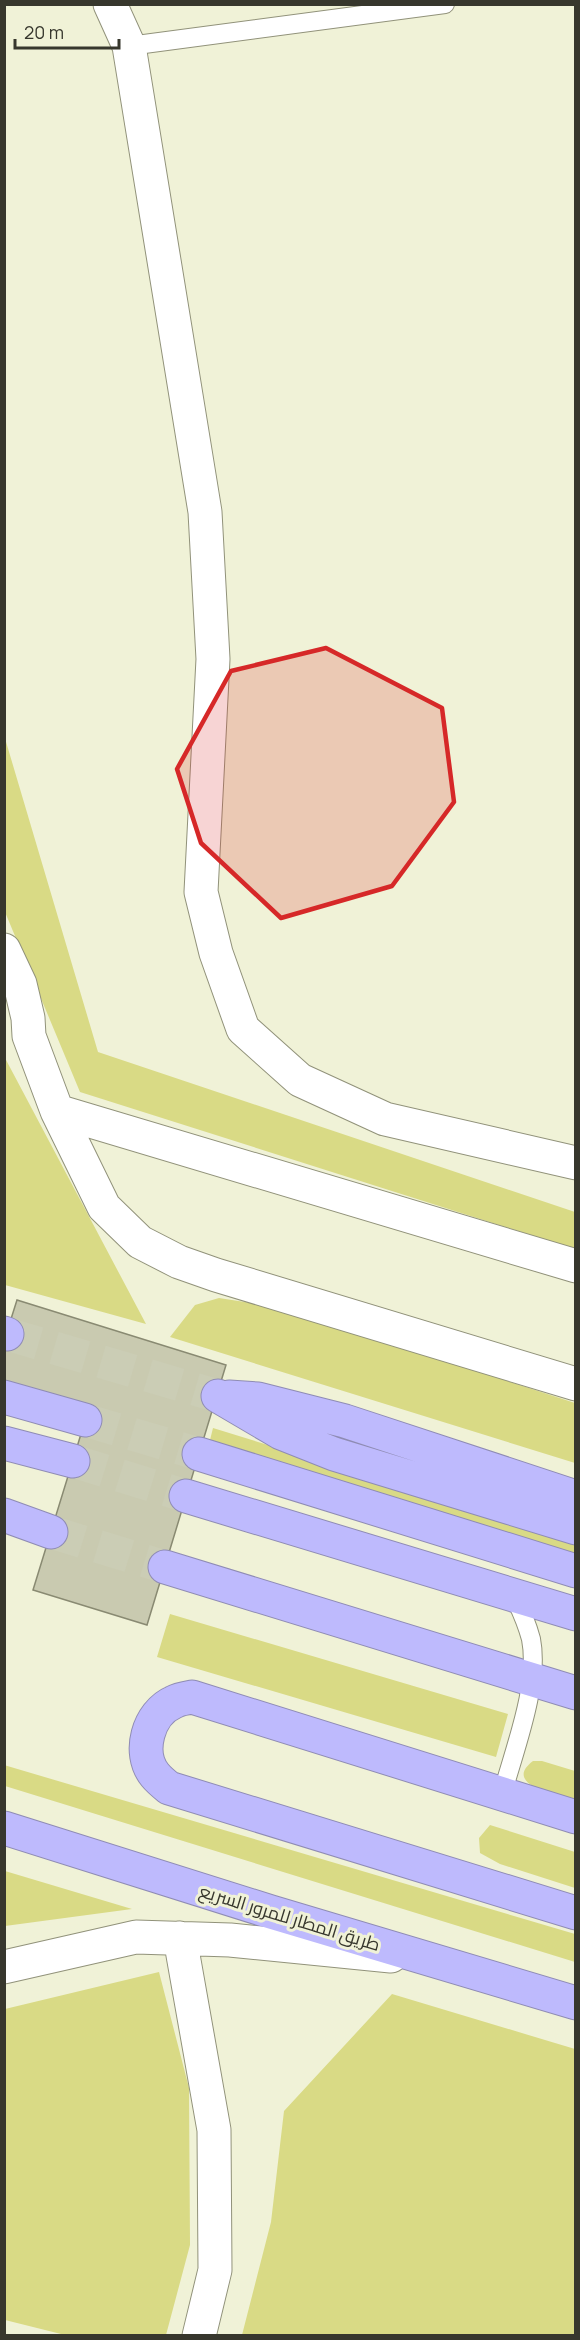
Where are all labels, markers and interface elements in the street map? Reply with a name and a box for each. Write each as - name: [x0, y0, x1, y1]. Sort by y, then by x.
- scale bar: [15, 12, 118, 50]
- text: 20 m: [24, 20, 64, 44]
- street label: طريق المطار للمرور السريع: [196, 1878, 383, 1957]

